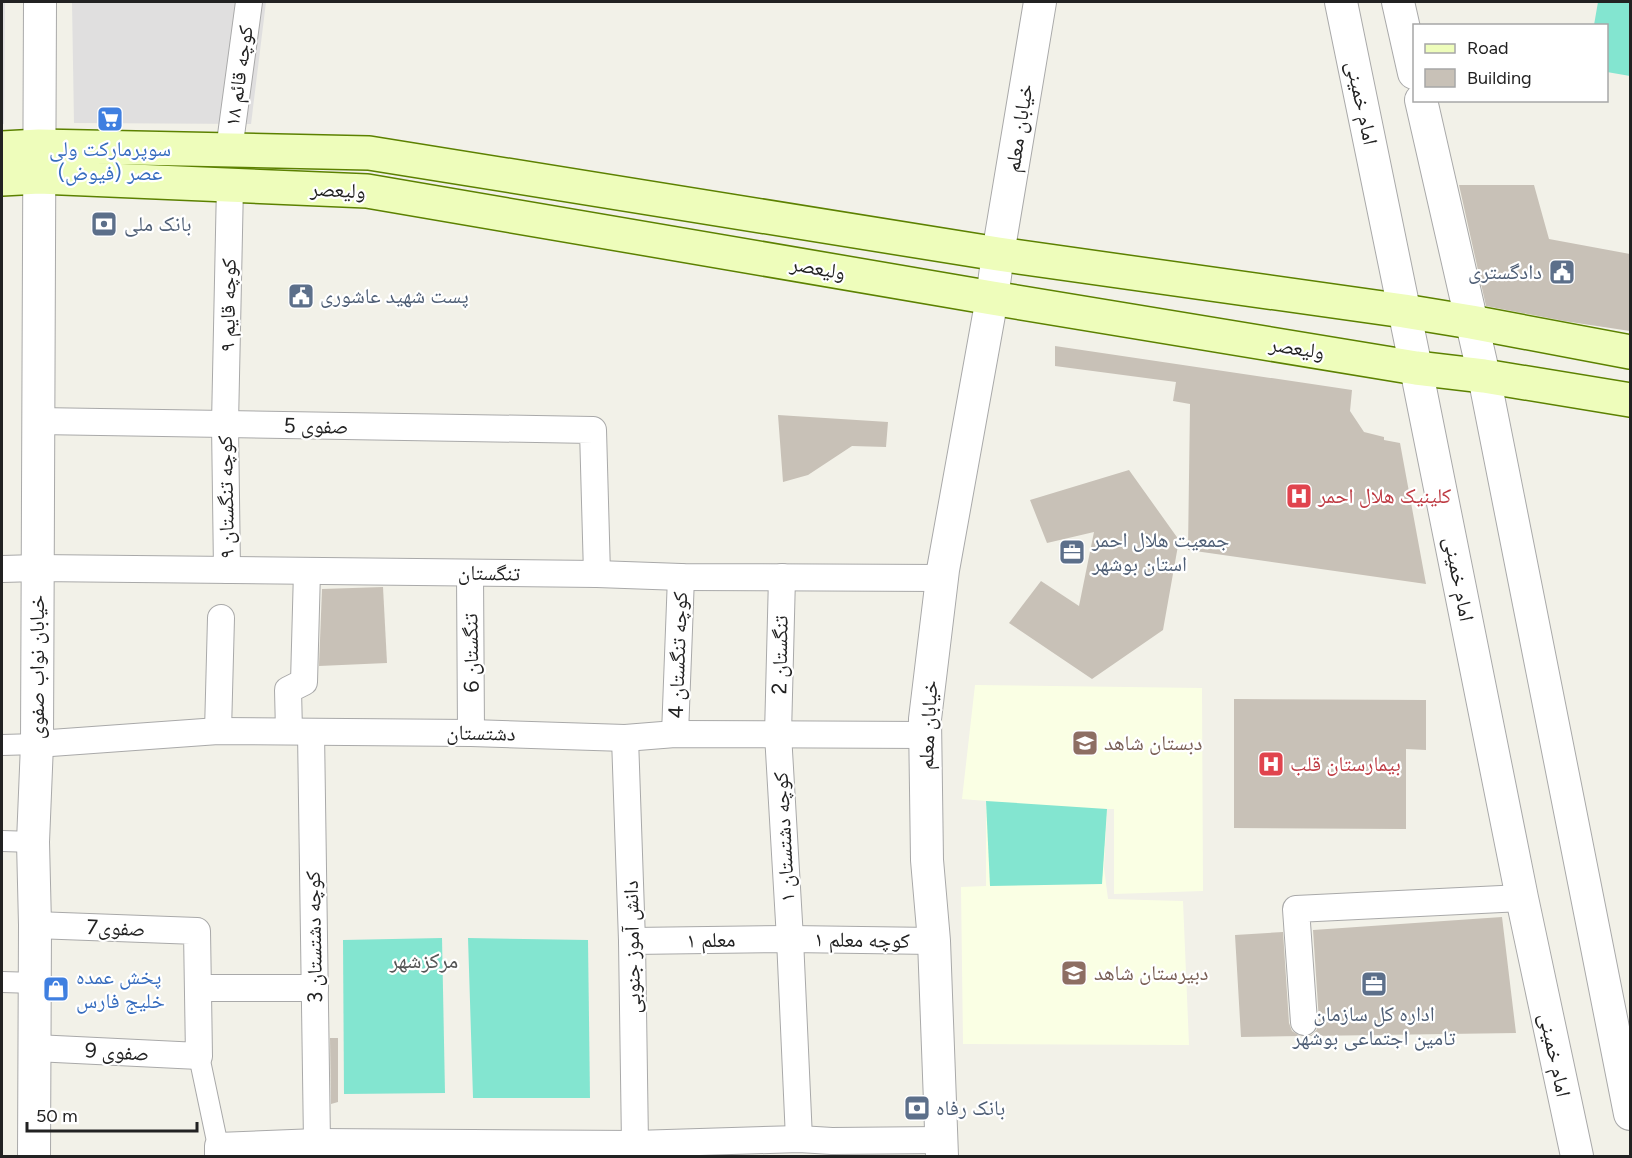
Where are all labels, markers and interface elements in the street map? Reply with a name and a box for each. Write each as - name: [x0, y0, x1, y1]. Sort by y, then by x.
- street label: کوچه قائم ۱۸: [219, 24, 260, 128]
- legend: [1413, 24, 1608, 102]
- text: Road: [1467, 37, 1508, 59]
- street label: امام خمینی: [1339, 58, 1384, 148]
- text: Building: [1467, 67, 1532, 89]
- street label: خیابان معلم: [999, 82, 1040, 174]
- supermarket icon: سوپرمارکت ولی عصر (فیوض): [95, 104, 125, 134]
- place label: سوپرمارکت ولی عصر (فیوض): [49, 136, 171, 186]
- street label: ولیعصر: [309, 176, 366, 203]
- bank icon: بانک ملی: [89, 209, 119, 239]
- place label: بانک ملی: [124, 211, 192, 237]
- street label: ولیعصر: [788, 250, 848, 285]
- public building icon: دادگستری: [1547, 257, 1577, 287]
- street label: کوچه قایم ۹: [214, 258, 243, 352]
- place label: دادگستری: [1468, 259, 1542, 284]
- public building icon: پست شهید عاشوری: [286, 281, 316, 311]
- place label: پست شهید عاشوری: [320, 283, 469, 308]
- street label: ولیعصر: [1267, 331, 1326, 364]
- street label: صفوی 5: [283, 412, 349, 439]
- street label: کوچه تنگستان ۹: [212, 435, 239, 559]
- hospital icon: کلینیک هلال احمر: [1284, 481, 1314, 511]
- place label: کلینیک هلال احمر: [1317, 483, 1452, 508]
- place label: جمعیت هلال احمر استان بوشهر: [1091, 527, 1229, 576]
- street label: امام خمینی: [1437, 535, 1480, 624]
- office icon: جمعیت هلال احمر استان بوشهر: [1057, 537, 1087, 567]
- street label: تنگستان: [458, 559, 520, 586]
- street label: کوچه تنگستان 4: [663, 591, 692, 719]
- street label: خیابان نواب صفوی: [24, 595, 49, 739]
- street label: تنگستان 6: [457, 613, 484, 693]
- street label: تنگستان 2: [766, 615, 793, 695]
- street label: خیابان معلم: [913, 680, 944, 770]
- street label: دشتستان: [446, 719, 516, 746]
- school or university icon: دبستان شاهد: [1070, 728, 1100, 758]
- place label: دبستان شاهد: [1104, 730, 1203, 755]
- hospital icon: بیمارستان قلب: [1256, 749, 1286, 779]
- place label: بیمارستان قلب: [1290, 751, 1401, 776]
- street label: کوچه دشتستان ۱: [768, 771, 799, 903]
- street label: کوچه دشتستان 3: [300, 870, 327, 1003]
- street label: دانش آموز جنوبی: [618, 880, 646, 1014]
- street label: صفوی7: [86, 914, 146, 941]
- street label: کوچه معلم ۱: [814, 926, 910, 955]
- street label: معلم ۱: [686, 927, 736, 954]
- district label: مرکزشهر: [389, 947, 458, 974]
- school or university icon: دبیرستان شاهد: [1059, 958, 1089, 988]
- place label: دبیرستان شاهد: [1094, 960, 1208, 985]
- place label: پخش عمده خلیج فارس: [76, 964, 165, 1014]
- office icon: اداره کل سازمان تامین اجتماعی بوشهر: [1359, 969, 1389, 999]
- shop icon: پخش عمده خلیج فارس: [41, 974, 71, 1004]
- place label: اداره کل سازمان تامین اجتماعی بوشهر: [1291, 1001, 1456, 1051]
- street label: امام خمینی: [1532, 1010, 1577, 1100]
- street label: صفوی 9: [84, 1037, 150, 1066]
- bank icon: بانک رفاه: [902, 1093, 932, 1123]
- scale bar: [27, 1095, 196, 1133]
- place label: بانک رفاه: [936, 1095, 1005, 1120]
- text: 50 m: [36, 1105, 78, 1127]

